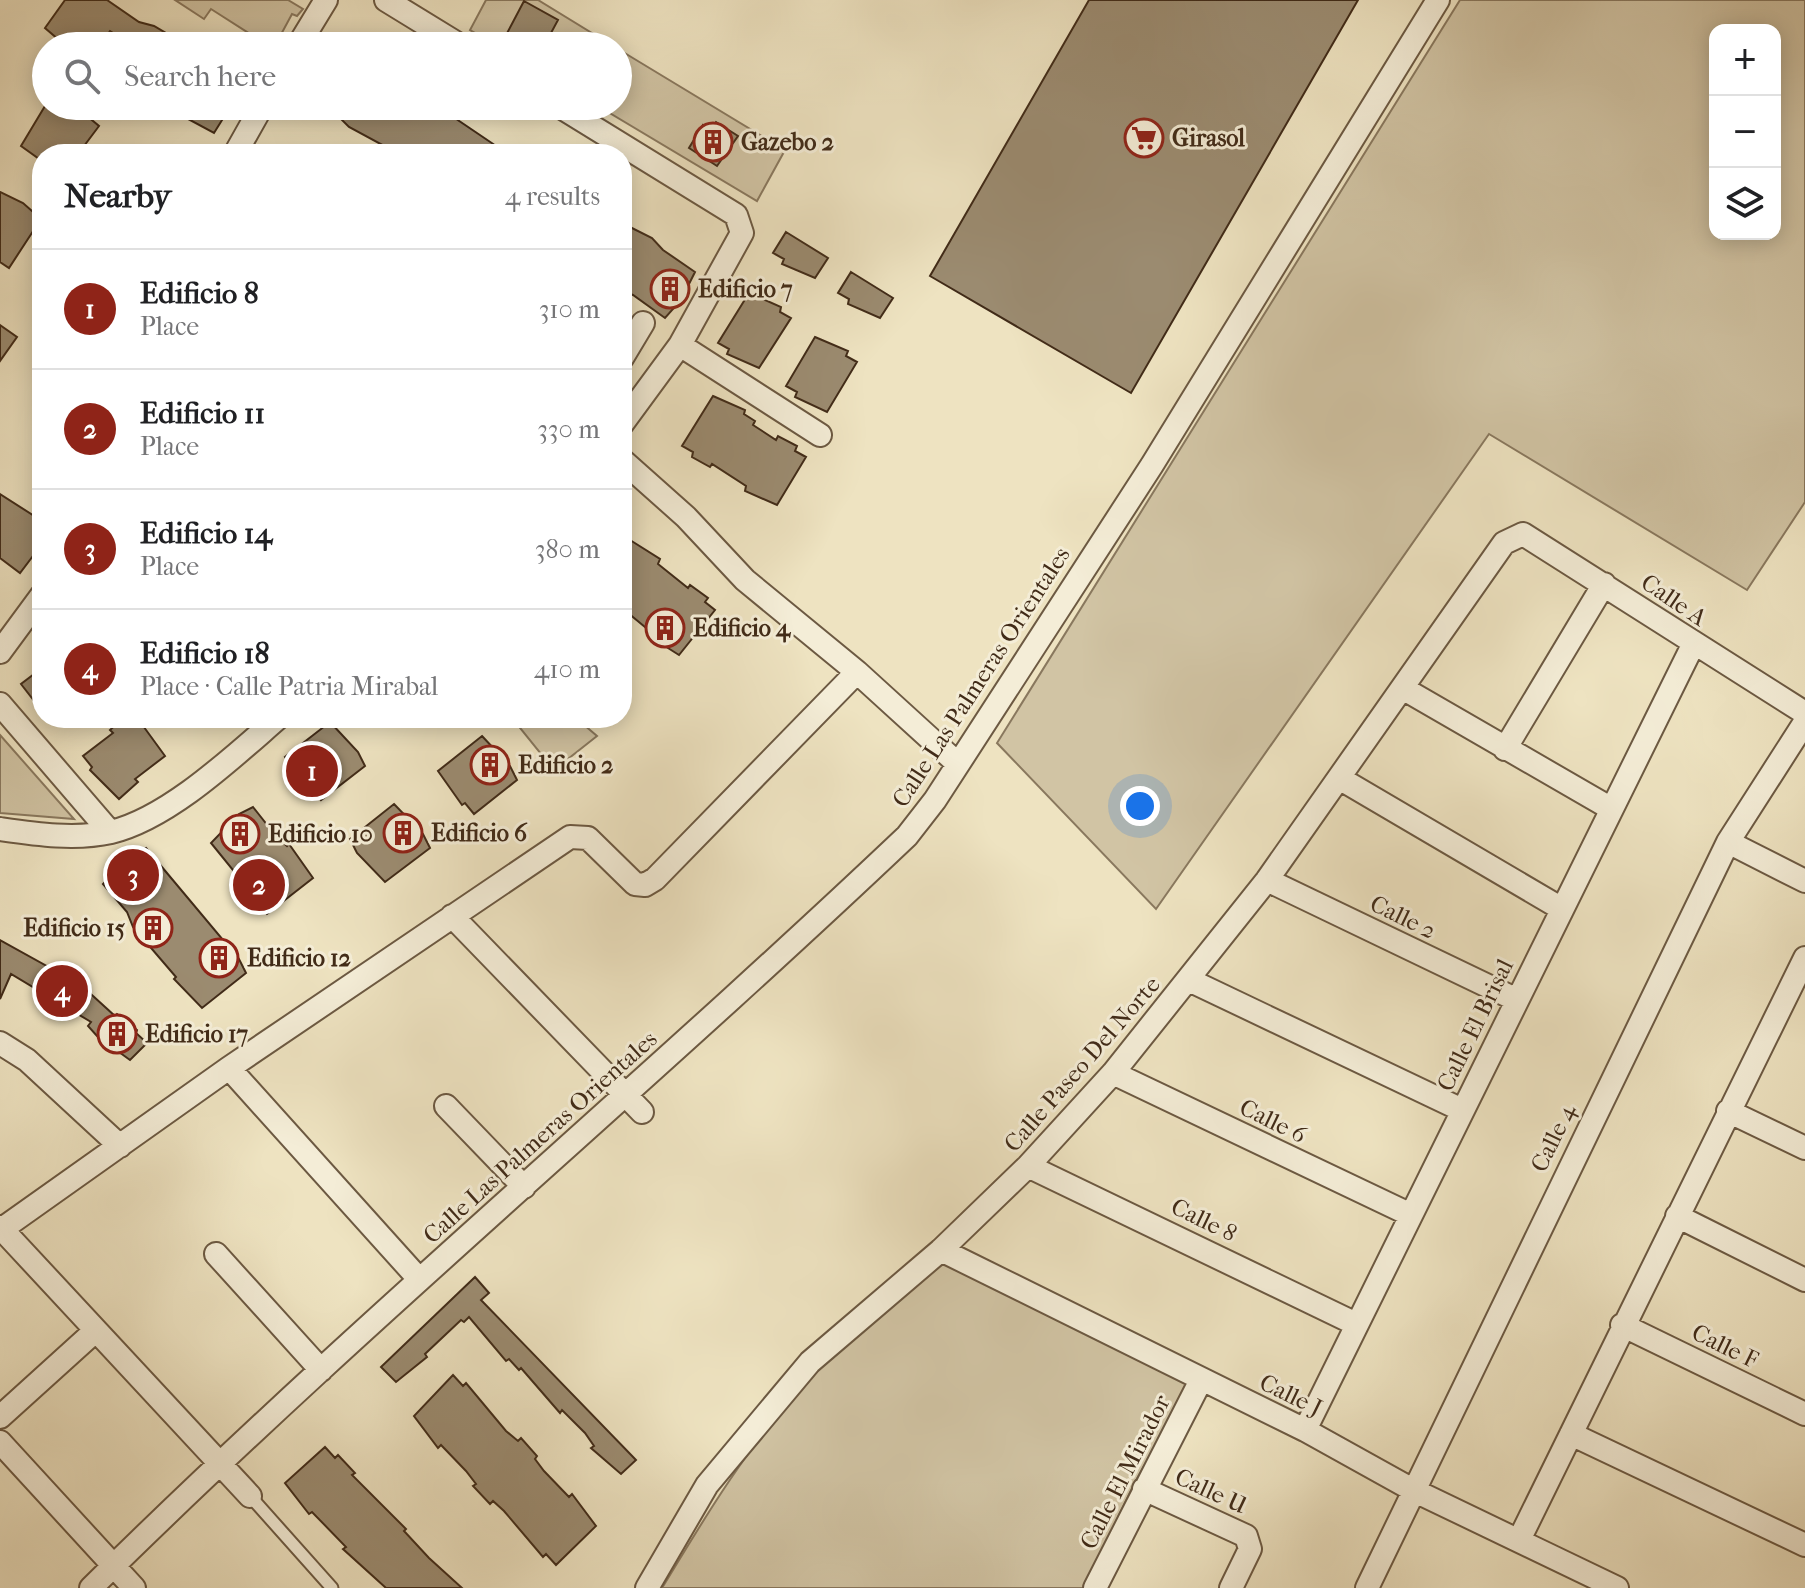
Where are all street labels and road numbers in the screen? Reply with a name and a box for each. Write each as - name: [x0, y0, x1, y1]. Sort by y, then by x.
- street label: Calle Las Palmeras Orientales: [886, 542, 1076, 812]
- street label: Calle A: [1636, 568, 1712, 632]
- street label: Calle 2: [1366, 889, 1440, 945]
- street label: Calle El Brisal: [1431, 954, 1519, 1096]
- street label: Calle Paseo Del Norte: [998, 970, 1166, 1157]
- street label: Calle Las Palmeras Orientales: [417, 1025, 663, 1249]
- street label: Calle 6: [1235, 1093, 1312, 1149]
- street label: Calle 4: [1525, 1099, 1582, 1176]
- street label: Calle 8: [1167, 1192, 1241, 1248]
- street label: Calle F: [1687, 1318, 1763, 1374]
- street label: Calle J: [1255, 1368, 1327, 1422]
- street label: Calle El Mirador: [1074, 1389, 1176, 1554]
- street label: Calle U: [1171, 1462, 1252, 1520]

